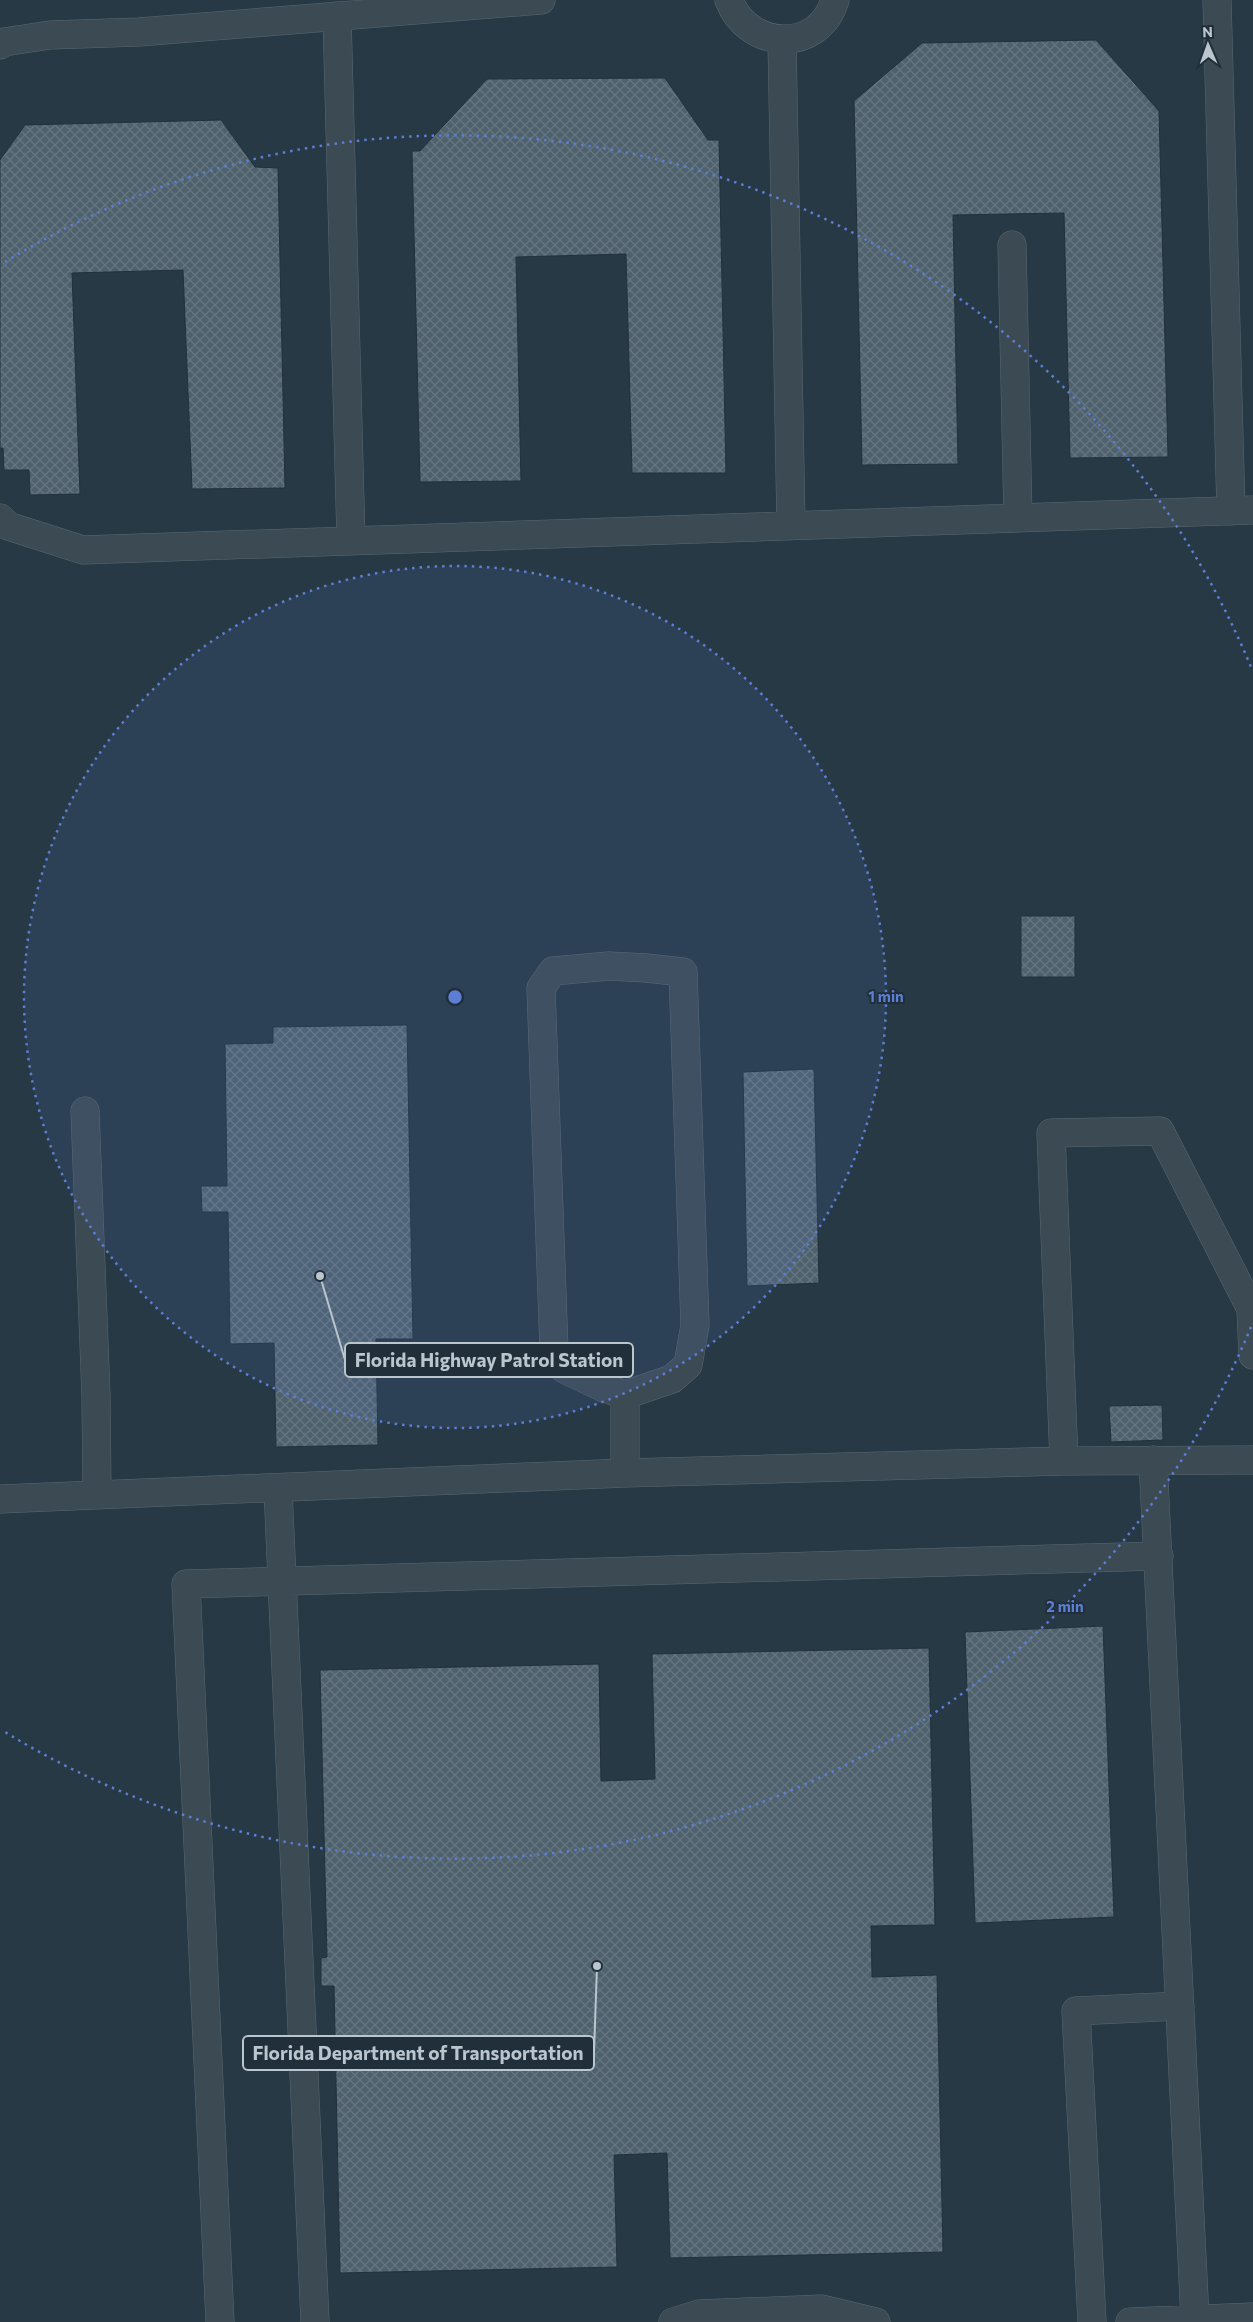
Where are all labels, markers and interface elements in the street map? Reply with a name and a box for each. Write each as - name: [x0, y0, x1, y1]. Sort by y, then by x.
- north arrow: [1183, 20, 1233, 70]
- text: N: [1202, 23, 1213, 40]
- text: 1 min: [868, 987, 904, 1005]
- centre of rings: [446, 988, 464, 1006]
- callout: Florida Highway Patrol Station: [345, 1343, 633, 1377]
- text: Florida Highway Patrol Station: [355, 1348, 623, 1371]
- text: 2 min: [1046, 1597, 1084, 1615]
- callout: Florida Department of Transportation: [243, 2036, 594, 2070]
- text: Florida Department of Transportation: [252, 2041, 584, 2064]

